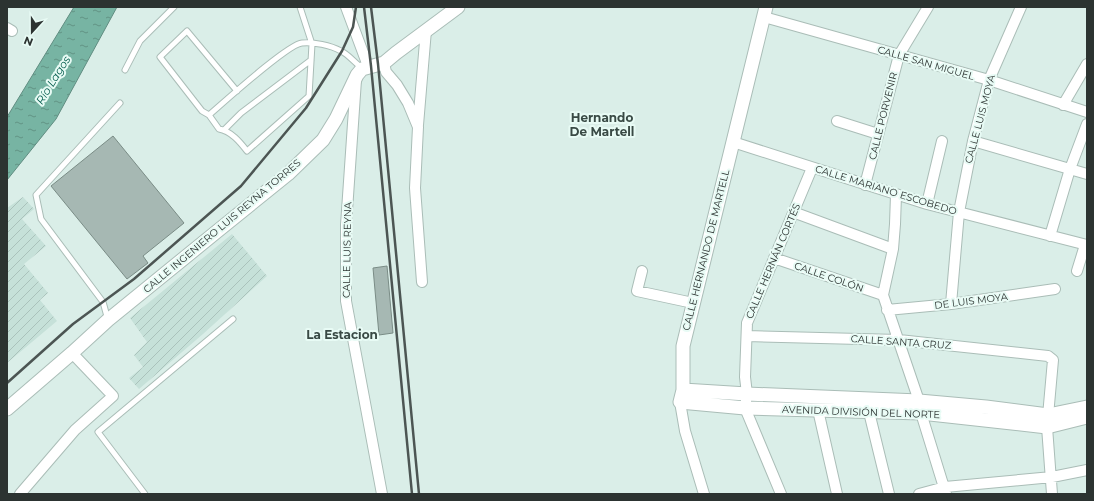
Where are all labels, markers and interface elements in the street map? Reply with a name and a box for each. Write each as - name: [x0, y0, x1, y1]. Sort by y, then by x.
- north arrow: [12, 12, 52, 52]
- text: N: [22, 33, 35, 49]
- street label: CALLE SAN MIGUEL: [876, 43, 976, 83]
- water label: Río Lagos: [33, 53, 74, 107]
- street label: CALLE PORVENIR: [866, 71, 900, 161]
- street label: CALLE LUIS MOYA: [962, 72, 998, 165]
- district label: Hernando De Martell: [570, 110, 634, 139]
- street label: CALLE INGENIERO LUIS REYNA TORRES: [141, 156, 303, 296]
- street label: CALLE MARIANO ESCOBEDO: [814, 162, 958, 218]
- street label: CALLE HERNANDO DE MARTELL: [680, 168, 732, 332]
- street label: CALLE LUIS REYNA: [340, 201, 354, 298]
- street label: CALLE HERNÁN CORTÉS: [743, 201, 803, 321]
- street label: CALLE COLÓN: [793, 259, 865, 295]
- street label: DE LUIS MOYA: [934, 290, 1009, 312]
- district label: La Estacion: [306, 327, 378, 342]
- street label: CALLE SANTA CRUZ: [850, 332, 952, 352]
- street label: AVENIDA DIVISIÓN DEL NORTE: [782, 403, 941, 421]

